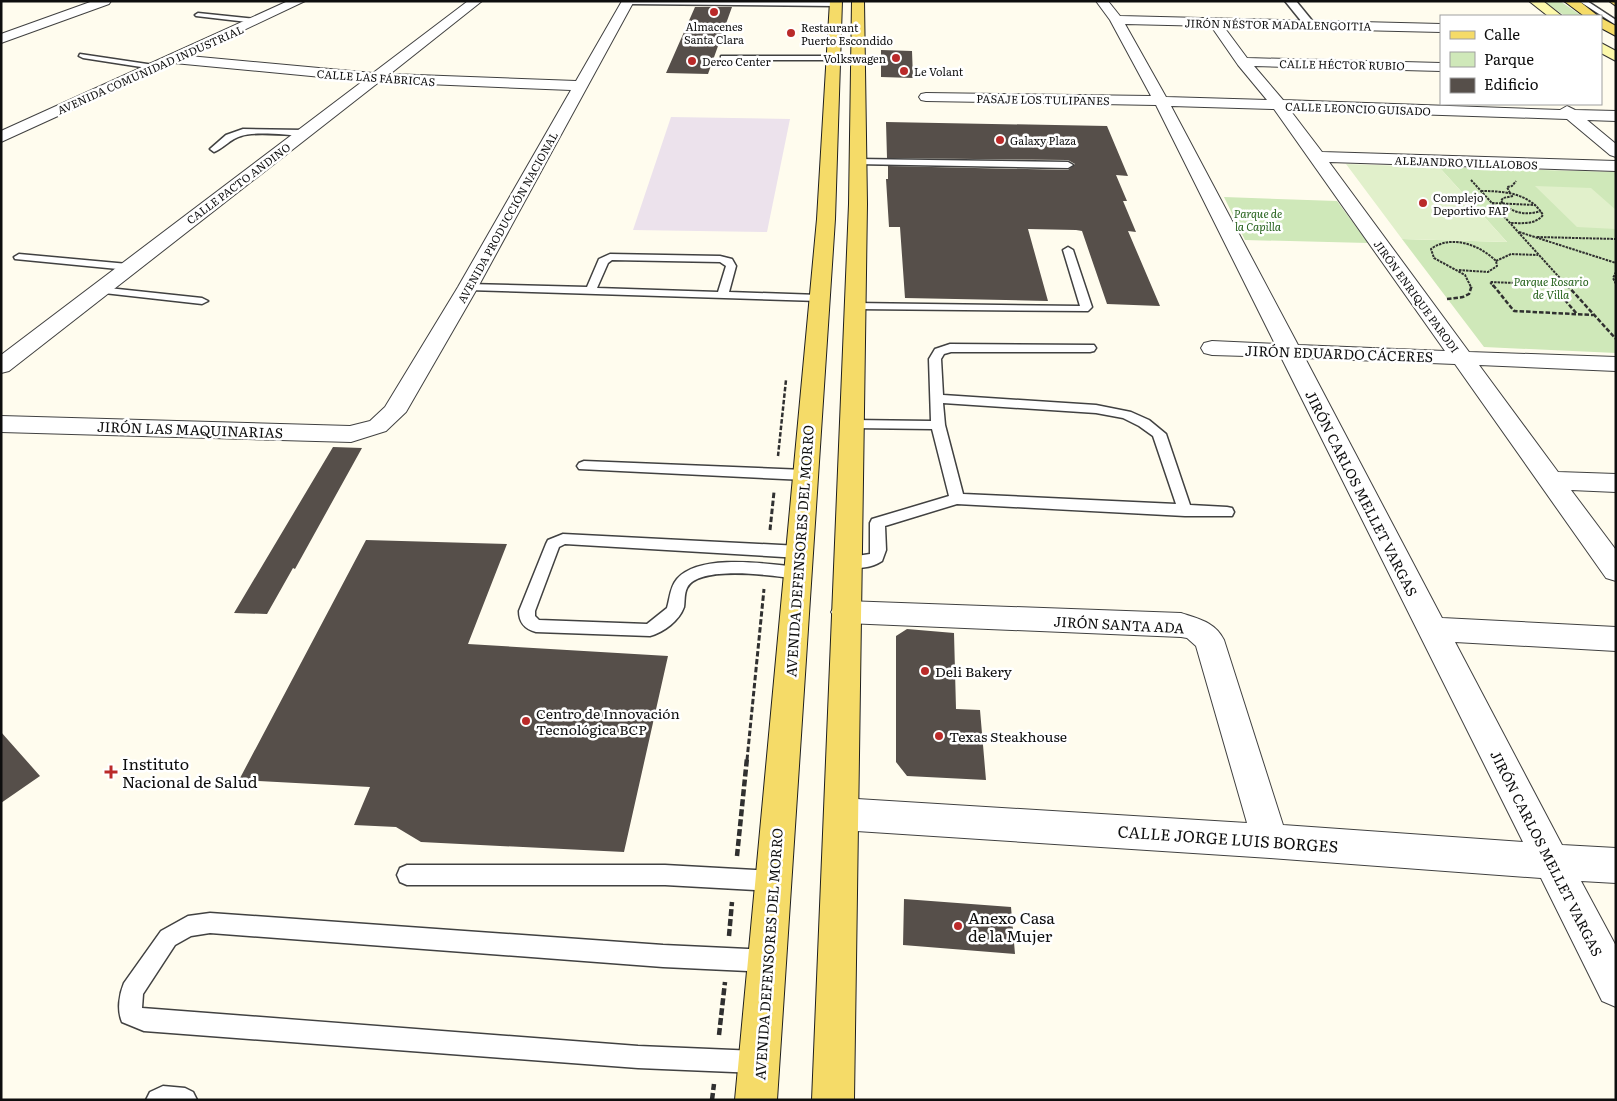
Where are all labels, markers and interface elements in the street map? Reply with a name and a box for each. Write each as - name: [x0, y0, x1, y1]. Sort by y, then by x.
- marker: Almacenes Santa Clara: [708, 6, 720, 18]
- street label: JIRÓN NÉSTOR MADALENGOITIA: [1184, 14, 1372, 34]
- legend: [1440, 15, 1602, 105]
- place label: Almacenes Santa Clara: [684, 18, 744, 47]
- place label: Restaurant Puerto Escondido: [801, 19, 893, 48]
- street label: AVENIDA COMUNIDAD INDUSTRIAL: [54, 20, 246, 118]
- text: Calle: [1484, 22, 1520, 45]
- marker: Restaurant Puerto Escondido: [785, 27, 797, 39]
- text: Parque: [1484, 47, 1534, 70]
- place label: Volkswagen: [823, 50, 886, 66]
- marker: Volkswagen: [890, 52, 902, 64]
- place label: Derco Center: [702, 53, 771, 69]
- marker: Derco Center: [686, 55, 698, 67]
- street label: CALLE HÉCTOR RUBIO: [1279, 55, 1405, 73]
- place label: Le Volant: [914, 63, 964, 79]
- street label: CALLE LAS FÁBRICAS: [316, 65, 436, 89]
- marker: Le Volant: [898, 65, 910, 77]
- text: Edificio: [1484, 72, 1539, 95]
- street label: PASAJE LOS TULIPANES: [976, 90, 1110, 108]
- street label: CALLE LEONCIO GUISADO: [1285, 97, 1431, 119]
- street label: AVENIDA PRODUCCIÓN NACIONAL: [453, 128, 561, 306]
- place label: Galaxy Plaza: [1010, 132, 1076, 148]
- marker: Galaxy Plaza: [994, 134, 1006, 146]
- street label: CALLE PACTO ANDINO: [183, 139, 293, 227]
- street label: ALEJANDRO VILLALOBOS: [1394, 152, 1538, 172]
- place label: Complejo Deportivo FAP: [1433, 189, 1509, 218]
- marker: Complejo Deportivo FAP: [1417, 197, 1429, 209]
- park label: Parque de la Capilla: [1234, 205, 1282, 234]
- street label: JIRÓN ENRIQUE PARODI: [1371, 236, 1463, 356]
- park label: Parque Rosario de Villa: [1513, 273, 1589, 302]
- street label: JIRÓN EDUARDO CÁCERES: [1244, 340, 1434, 366]
- street label: JIRÓN CARLOS MELLET VARGAS: [1301, 386, 1423, 600]
- street label: JIRÓN LAS MAQUINARIAS: [97, 416, 283, 442]
- street label: AVENIDA DEFENSORES DEL MORRO: [780, 424, 818, 678]
- street label: JIRÓN SANTA ADA: [1053, 611, 1186, 637]
- place label: Deli Bakery: [935, 661, 1013, 681]
- marker: Deli Bakery: [919, 665, 931, 677]
- place label: Centro de Innovación Tecnológica BCP: [536, 703, 680, 739]
- marker: Centro de Innovación Tecnológica BCP: [520, 715, 532, 727]
- place label: Texas Steakhouse: [949, 726, 1067, 746]
- marker: Texas Steakhouse: [933, 730, 945, 742]
- street label: JIRÓN CARLOS MELLET VARGAS: [1486, 746, 1608, 960]
- place label: Instituto Nacional de Salud: [122, 751, 258, 793]
- marker: Instituto Nacional de Salud: [104, 765, 118, 779]
- street label: CALLE JORGE LUIS BORGES: [1117, 818, 1339, 858]
- street label: AVENIDA DEFENSORES DEL MORRO: [749, 827, 787, 1081]
- place label: Anexo Casa de la Mujer: [968, 905, 1055, 947]
- marker: Anexo Casa de la Mujer: [952, 920, 964, 932]

